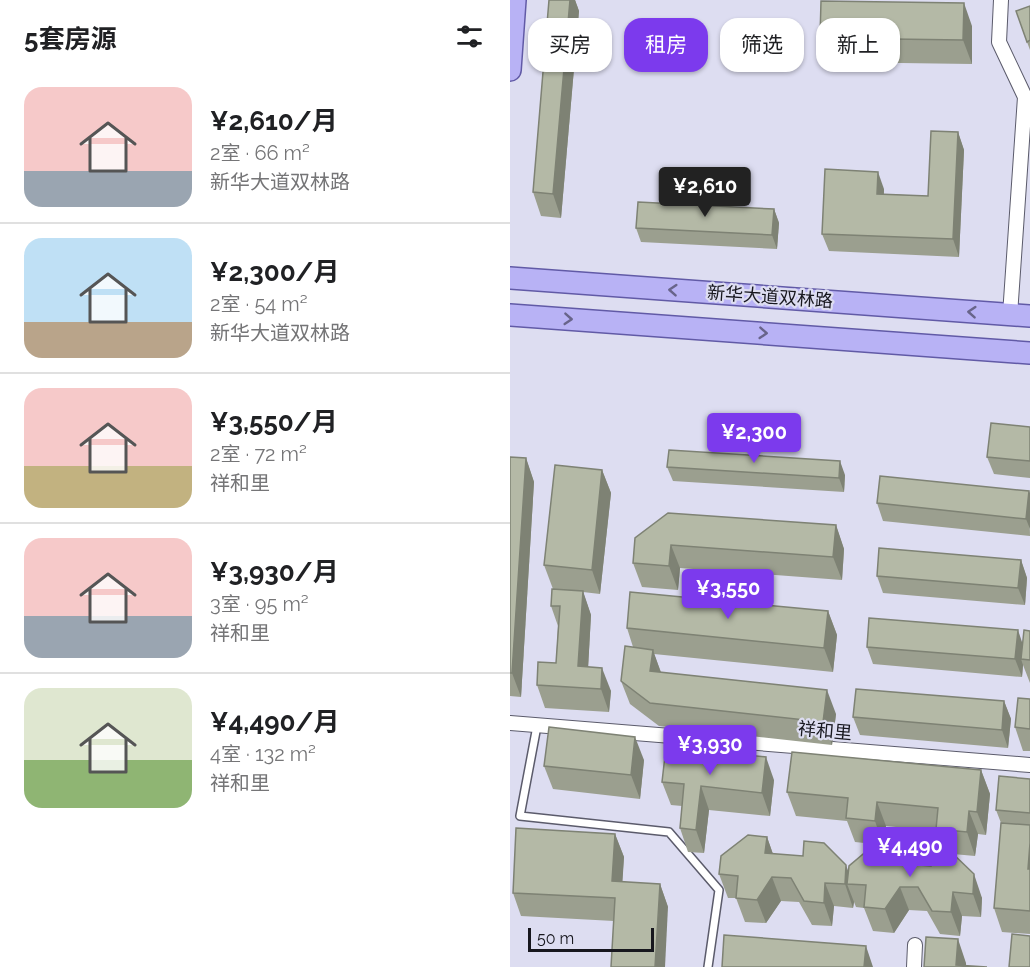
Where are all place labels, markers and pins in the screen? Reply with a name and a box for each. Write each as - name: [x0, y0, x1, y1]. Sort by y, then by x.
- pin: ¥2,610: [656, 167, 754, 218]
- pin: ¥2,300: [705, 413, 803, 464]
- pin: ¥3,550: [679, 569, 777, 620]
- pin: ¥3,930: [661, 725, 759, 776]
- pin: ¥4,490: [861, 827, 959, 878]

